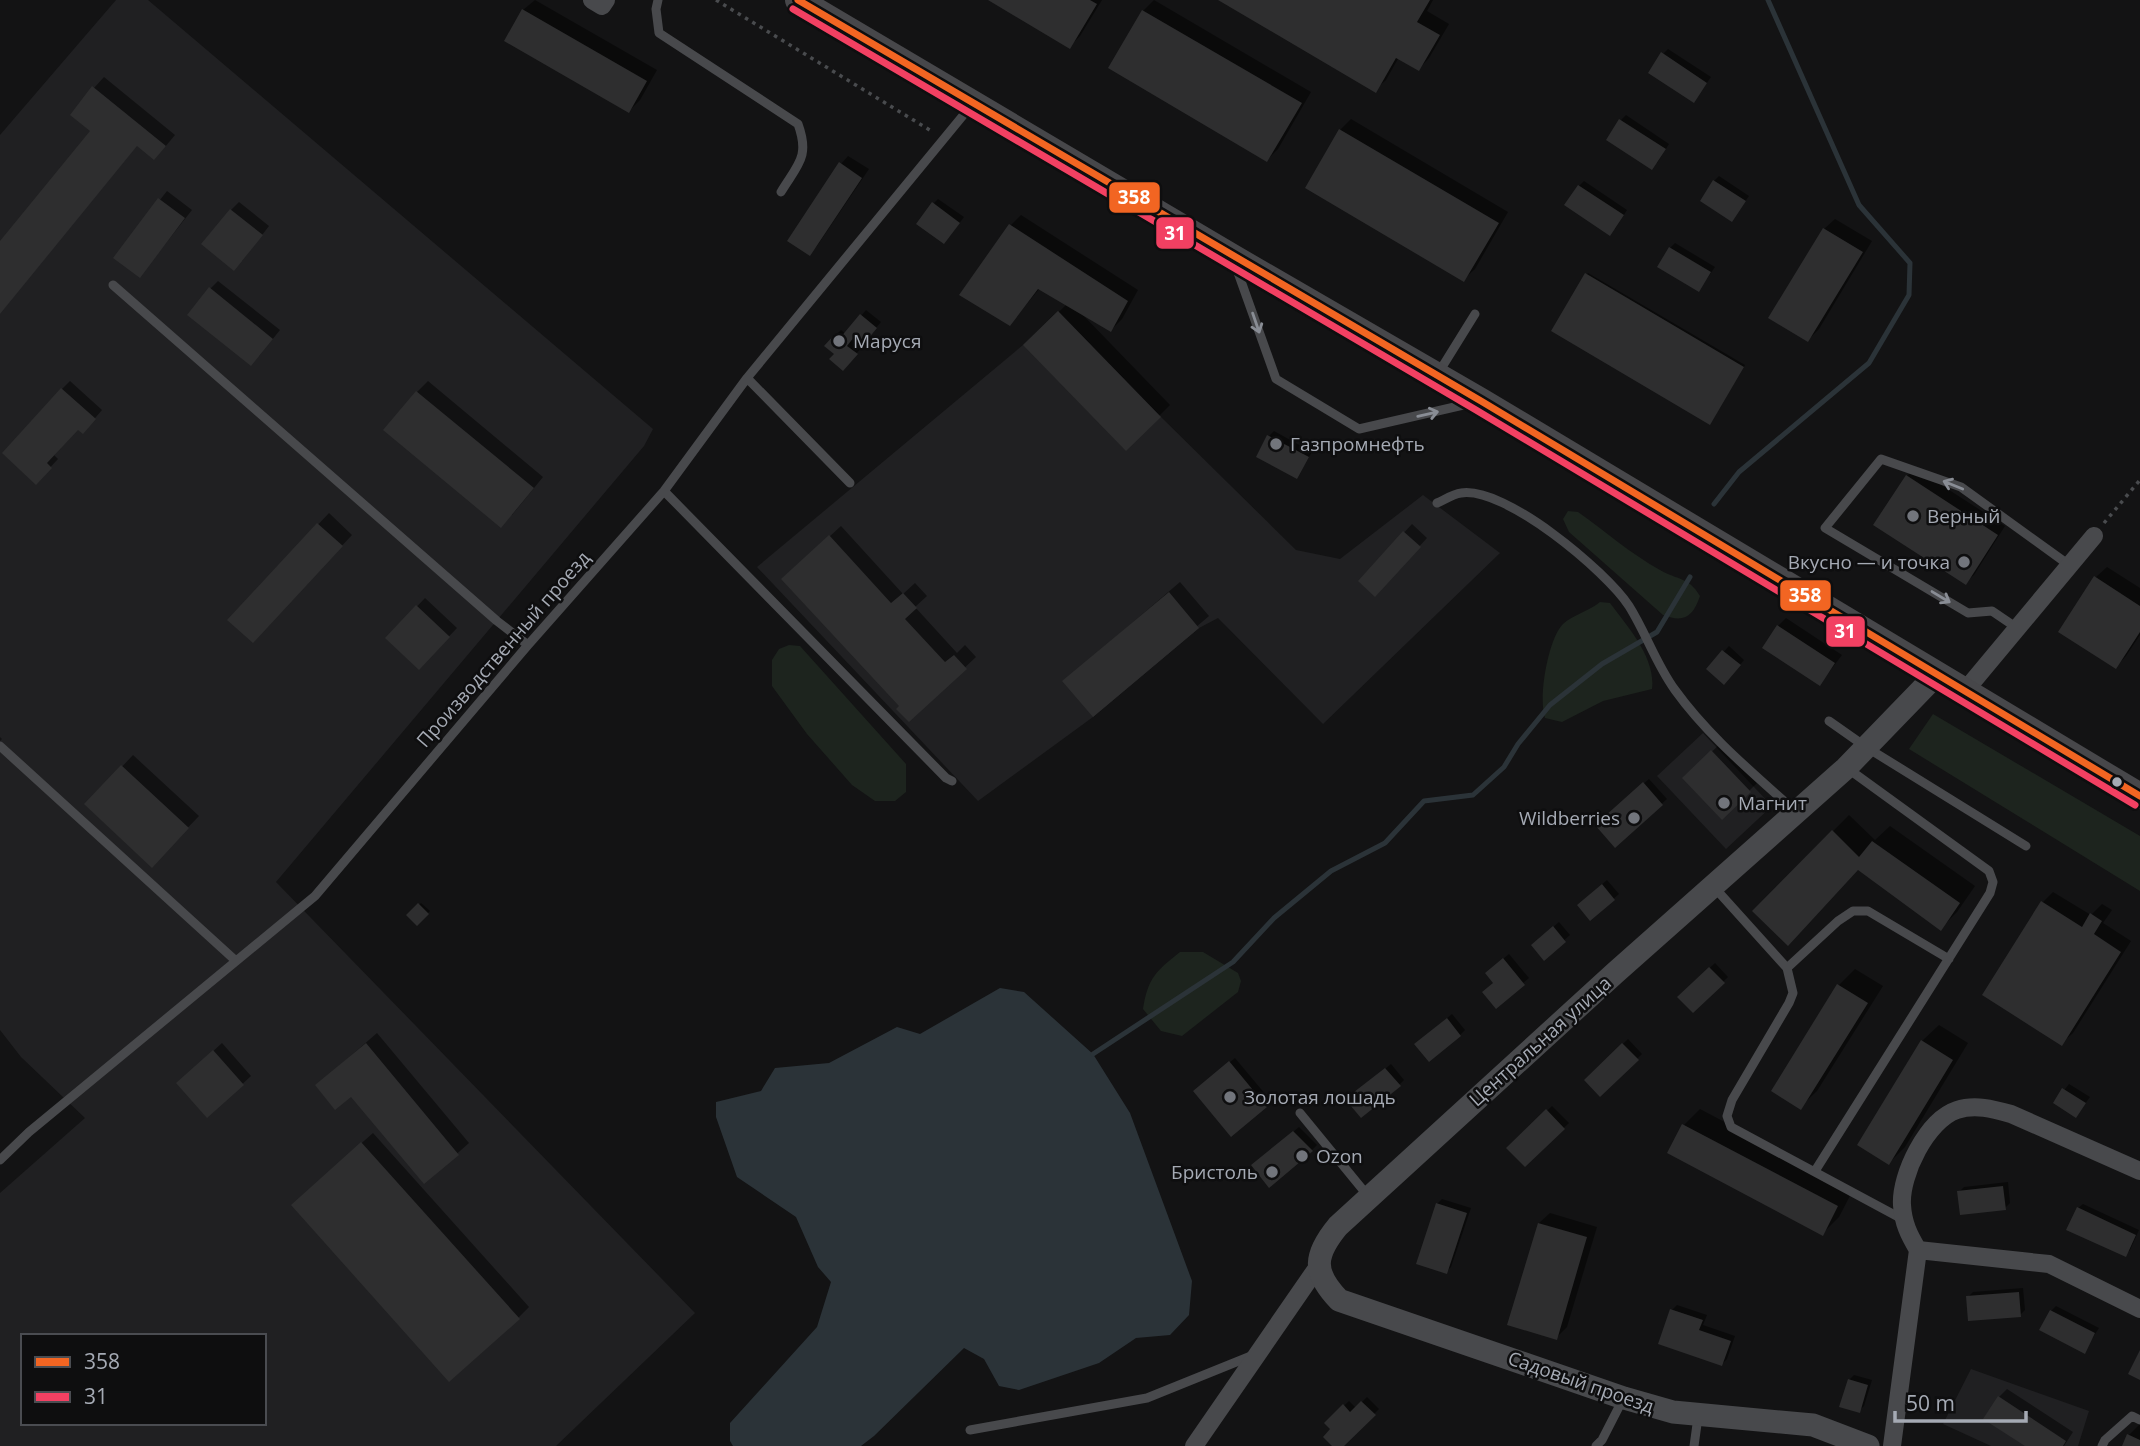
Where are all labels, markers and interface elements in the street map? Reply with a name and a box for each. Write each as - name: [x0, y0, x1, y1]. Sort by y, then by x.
- line badge: 358: [1108, 181, 1161, 214]
- text: 358: [1118, 184, 1150, 210]
- line badge: 31: [1155, 216, 1195, 250]
- text: 31: [1164, 220, 1186, 246]
- one-way arrow: [1251, 311, 1263, 333]
- place label: Маруся: [853, 328, 921, 354]
- marker: Маруся: [831, 333, 847, 349]
- one-way arrow: [1416, 406, 1439, 420]
- place label: Газпромнефть: [1290, 431, 1425, 457]
- marker: Газпромнефть: [1268, 436, 1284, 452]
- one-way arrow: [1943, 477, 1964, 490]
- place label: Верный: [1927, 503, 2000, 529]
- marker: Верный: [1905, 508, 1921, 524]
- street label: Производственный проезд: [410, 545, 596, 753]
- place label: Вкусно — и точка: [1788, 549, 1950, 575]
- marker: Вкусно — и точка: [1956, 554, 1972, 570]
- line badge: 358: [1779, 579, 1832, 612]
- text: 358: [1789, 582, 1821, 608]
- one-way arrow: [1930, 590, 1950, 604]
- line badge: 31: [1825, 615, 1866, 648]
- text: 31: [1834, 618, 1856, 644]
- unlabelled marker: [2110, 775, 2124, 789]
- place label: Магнит: [1738, 790, 1807, 816]
- marker: Магнит: [1716, 795, 1732, 811]
- place label: Wildberries: [1519, 805, 1620, 831]
- marker: Wildberries: [1626, 810, 1642, 826]
- street label: Центральная улица: [1463, 970, 1617, 1112]
- place label: Золотая лошадь: [1244, 1084, 1396, 1110]
- marker: Золотая лошадь: [1222, 1089, 1238, 1105]
- place label: Ozon: [1316, 1143, 1363, 1169]
- marker: Ozon: [1294, 1148, 1310, 1164]
- place label: Бристоль: [1171, 1159, 1258, 1185]
- marker: Бристоль: [1264, 1164, 1280, 1180]
- legend: [21, 1334, 266, 1425]
- street label: Садовый проезд: [1504, 1345, 1658, 1419]
- text: 358: [84, 1347, 120, 1375]
- scale bar: [1895, 1380, 2026, 1424]
- text: 31: [84, 1382, 108, 1410]
- text: 50 m: [1906, 1389, 1955, 1417]

